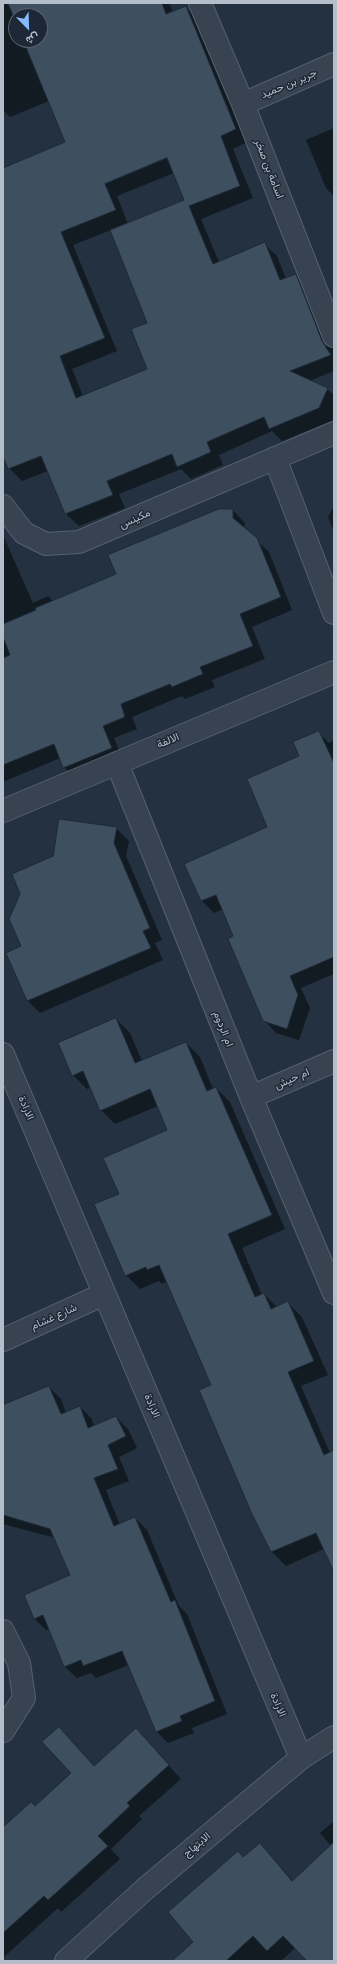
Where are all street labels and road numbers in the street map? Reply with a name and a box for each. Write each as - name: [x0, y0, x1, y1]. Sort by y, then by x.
- street label: جرير بن حميد: [259, 66, 319, 102]
- street label: اسامة بن صخر: [252, 137, 286, 201]
- street label: مكينس: [117, 506, 153, 532]
- street label: الالفة: [155, 730, 181, 752]
- street label: ام الردوم: [210, 1009, 236, 1049]
- street label: ام حيش: [273, 1066, 311, 1092]
- street label: الارادة: [15, 1094, 37, 1122]
- street label: شارع غشام: [29, 1301, 79, 1333]
- street label: الارادة: [141, 1392, 163, 1420]
- street label: الارادة: [267, 1691, 289, 1719]
- street label: الابتهاج: [181, 1830, 213, 1860]

